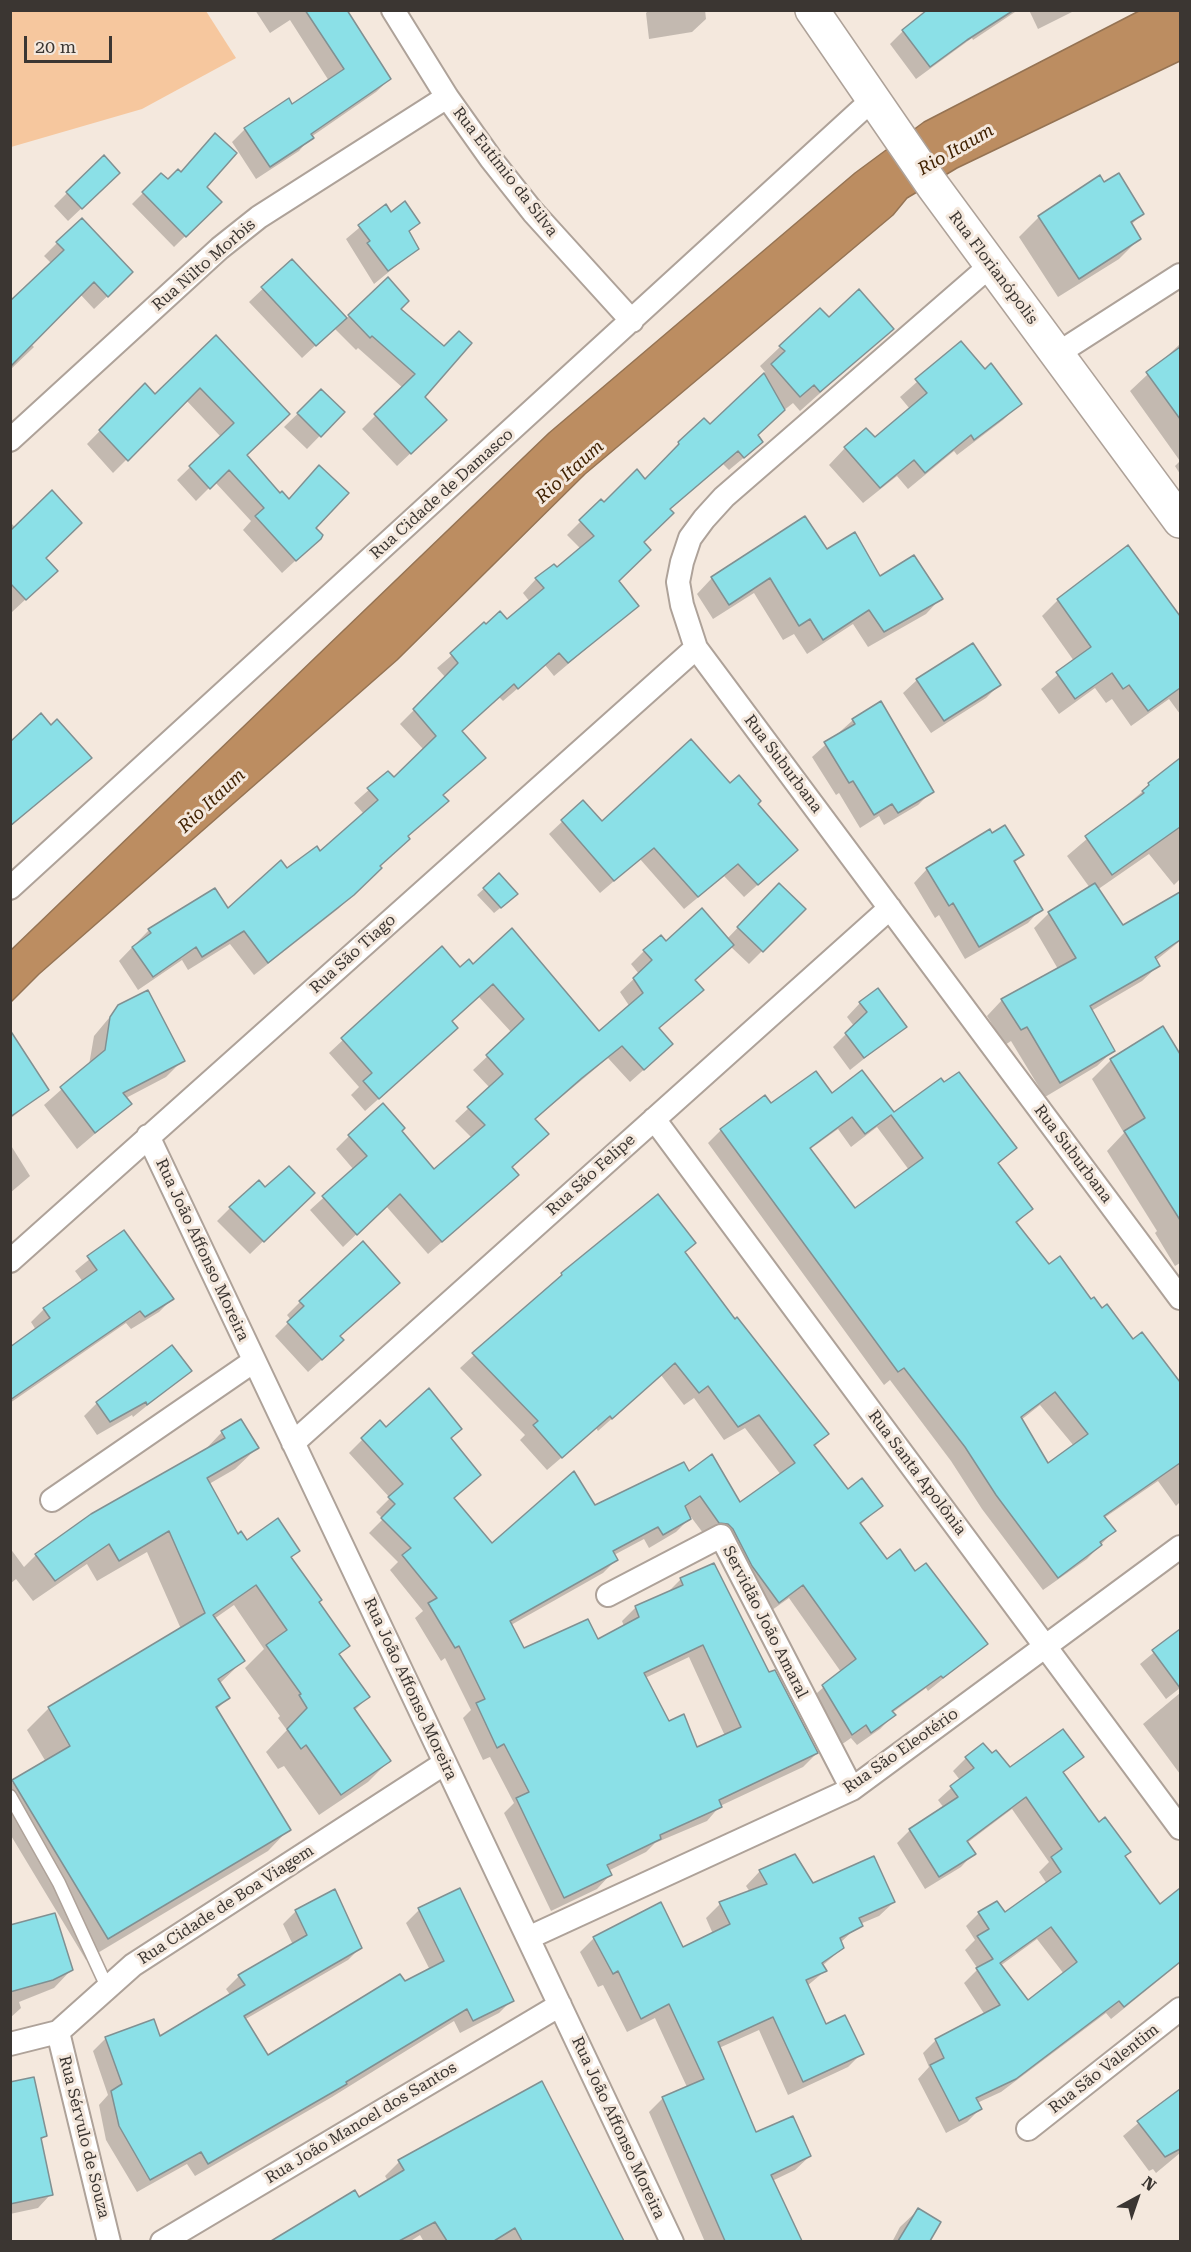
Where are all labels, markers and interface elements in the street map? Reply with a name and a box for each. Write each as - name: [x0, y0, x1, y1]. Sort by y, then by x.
- scale bar: [27, 24, 116, 62]
- text: 20 m: [35, 36, 76, 57]
- street label: Rua Eutímio da Silva: [449, 103, 561, 241]
- water label: Rio Itaum: [914, 120, 998, 180]
- street label: Rua Florianópolis: [944, 208, 1042, 328]
- street label: Rua Nilto Morbis: [148, 215, 260, 315]
- street label: Rua Cidade de Damasco: [367, 425, 517, 563]
- water label: Rio Itaum: [532, 436, 608, 508]
- street label: Rua Suburbana: [740, 711, 826, 817]
- water label: Rio Itaum: [174, 765, 250, 837]
- street label: Rua São Tiago: [306, 910, 400, 998]
- street label: Rua Suburbana: [1030, 1101, 1116, 1207]
- street label: Rua São Felipe: [543, 1130, 639, 1220]
- street label: Rua João Affonso Moreira: [151, 1156, 253, 1344]
- street label: Rua Santa Apolônia: [864, 1407, 970, 1539]
- street label: Servidão João Amaral: [718, 1543, 812, 1701]
- street label: Rua João Affonso Moreira: [359, 1595, 461, 1783]
- street label: Rua São Eleotério: [840, 1704, 962, 1798]
- street label: Rua Cidade de Boa Viagem: [135, 1841, 317, 1969]
- street label: Rua São Valentim: [1045, 2020, 1163, 2118]
- street label: Rua João Affonso Moreira: [567, 2034, 669, 2222]
- street label: Rua Sérvulo de Souza: [54, 2054, 114, 2220]
- street label: Rua João Manoel dos Santos: [262, 2058, 460, 2188]
- north arrow: [1107, 2168, 1167, 2228]
- text: N: [1138, 2173, 1160, 2195]

